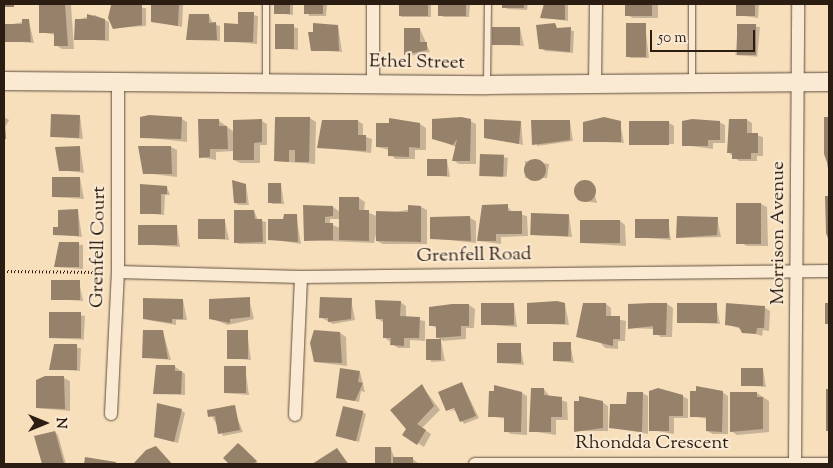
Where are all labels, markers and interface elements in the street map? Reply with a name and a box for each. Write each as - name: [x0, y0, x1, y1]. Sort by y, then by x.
- scale bar: [653, 20, 758, 52]
- text: 50 m: [658, 28, 687, 49]
- street label: Ethel Street: [369, 51, 465, 75]
- street label: Morrison Avenue: [768, 161, 790, 305]
- street label: Grenfell Court: [87, 186, 111, 308]
- street label: Grenfell Road: [416, 244, 532, 268]
- north arrow: [20, 398, 70, 448]
- text: N: [50, 417, 70, 429]
- street label: Rhondda Crescent: [575, 433, 729, 455]

